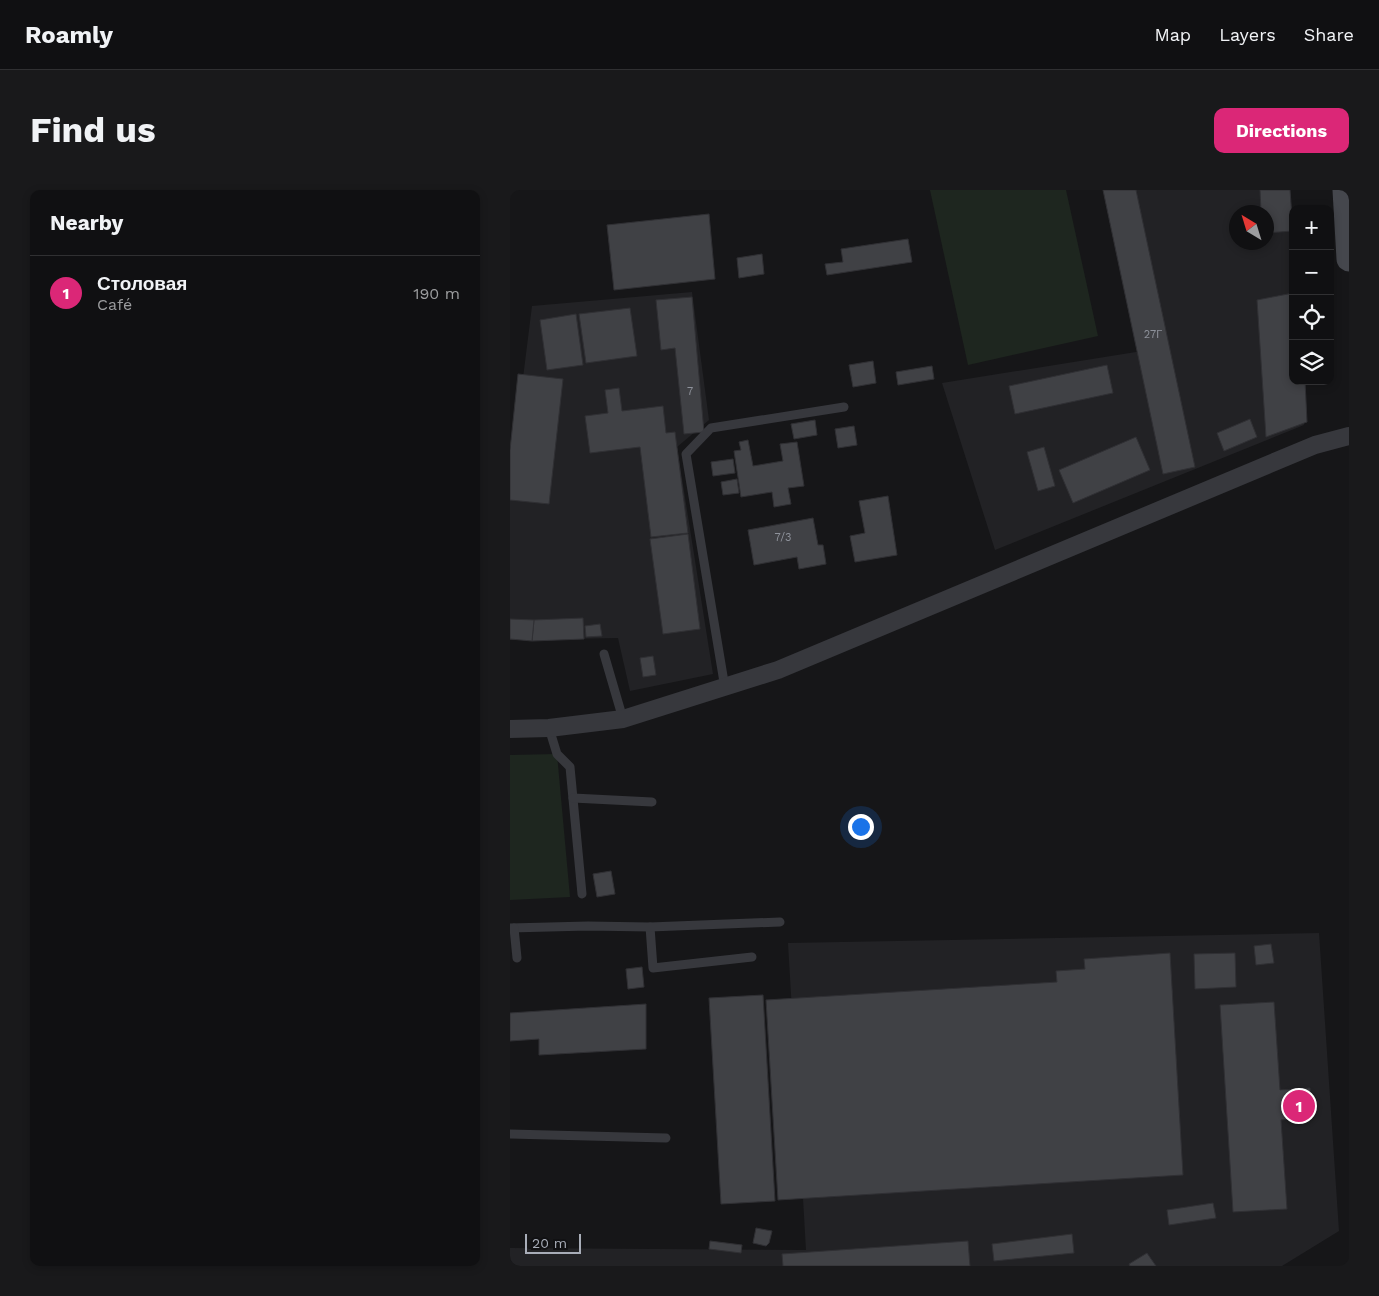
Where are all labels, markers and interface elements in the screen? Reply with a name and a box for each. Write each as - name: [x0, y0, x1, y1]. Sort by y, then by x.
- text: Roamly: [25, 21, 113, 49]
- text: Map: [1154, 24, 1191, 45]
- text: Layers: [1219, 24, 1276, 45]
- text: Share: [1304, 24, 1354, 45]
- button: Directions: [1214, 108, 1349, 153]
- text: Find us: [30, 109, 156, 151]
- north arrow: [1229, 205, 1274, 250]
- map controls: [1289, 205, 1334, 385]
- button: +: [1289, 205, 1334, 250]
- text: Nearby: [50, 210, 123, 235]
- button: −: [1289, 250, 1334, 295]
- text: Столовая: [97, 272, 187, 295]
- text: 1: [63, 284, 69, 303]
- text: 190 m: [413, 284, 460, 303]
- text: Café: [97, 295, 132, 314]
- button: locate: [1289, 295, 1334, 340]
- house number: 27Г: [1144, 328, 1162, 341]
- button: layers: [1289, 340, 1334, 385]
- house number: 7: [687, 385, 693, 398]
- house number: 7/3: [775, 531, 791, 544]
- your location: [848, 814, 874, 840]
- pin: 1: [1283, 1087, 1315, 1125]
- scale bar: [525, 1231, 581, 1254]
- text: 20 m: [532, 1235, 567, 1251]

